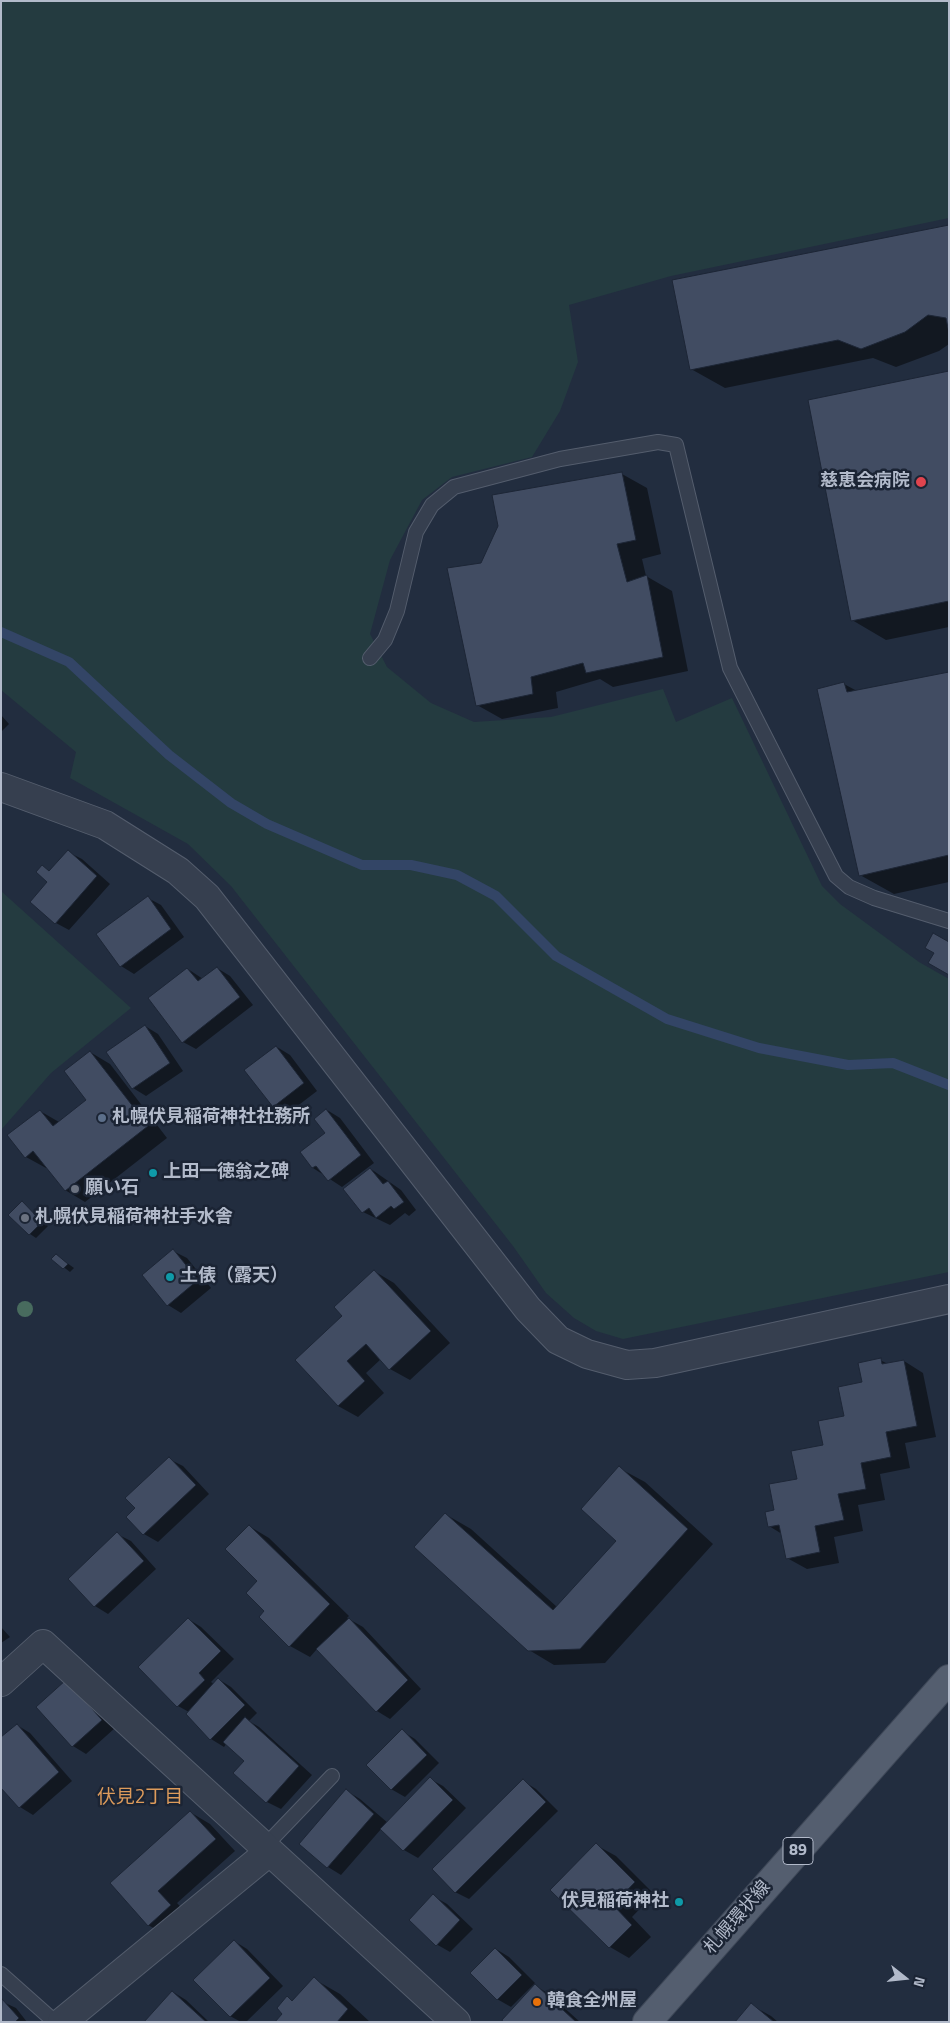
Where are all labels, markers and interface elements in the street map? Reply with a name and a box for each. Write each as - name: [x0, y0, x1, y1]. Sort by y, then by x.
- place label: 慈恵会病院: [820, 471, 910, 493]
- marker: 慈恵会病院: [914, 475, 928, 489]
- place label: 札幌伏見稲荷神社社務所: [112, 1107, 310, 1129]
- marker: 札幌伏見稲荷神社社務所: [96, 1112, 108, 1124]
- place label: 上田一徳翁之碑: [163, 1162, 289, 1184]
- marker: 上田一徳翁之碑: [147, 1167, 159, 1179]
- place label: 願い石: [85, 1178, 139, 1200]
- marker: 願い石: [69, 1183, 81, 1195]
- place label: 札幌伏見稲荷神社手水舎: [35, 1207, 233, 1229]
- marker: 札幌伏見稲荷神社手水舎: [19, 1212, 31, 1224]
- place label: 土俵（露天）: [180, 1266, 288, 1288]
- marker: 土俵（露天）: [164, 1271, 176, 1283]
- district label: 伏見2丁目: [97, 1787, 183, 1809]
- road number: 89: [783, 1838, 813, 1864]
- street label: 札幌環状線: [700, 1877, 776, 1959]
- place label: 伏見稲荷神社: [561, 1891, 669, 1913]
- marker: 伏見稲荷神社: [673, 1896, 685, 1908]
- north arrow: [880, 1953, 930, 2003]
- text: N: [908, 1975, 931, 1990]
- place label: 韓食全州屋: [547, 1991, 637, 2013]
- marker: 韓食全州屋: [531, 1996, 543, 2008]

